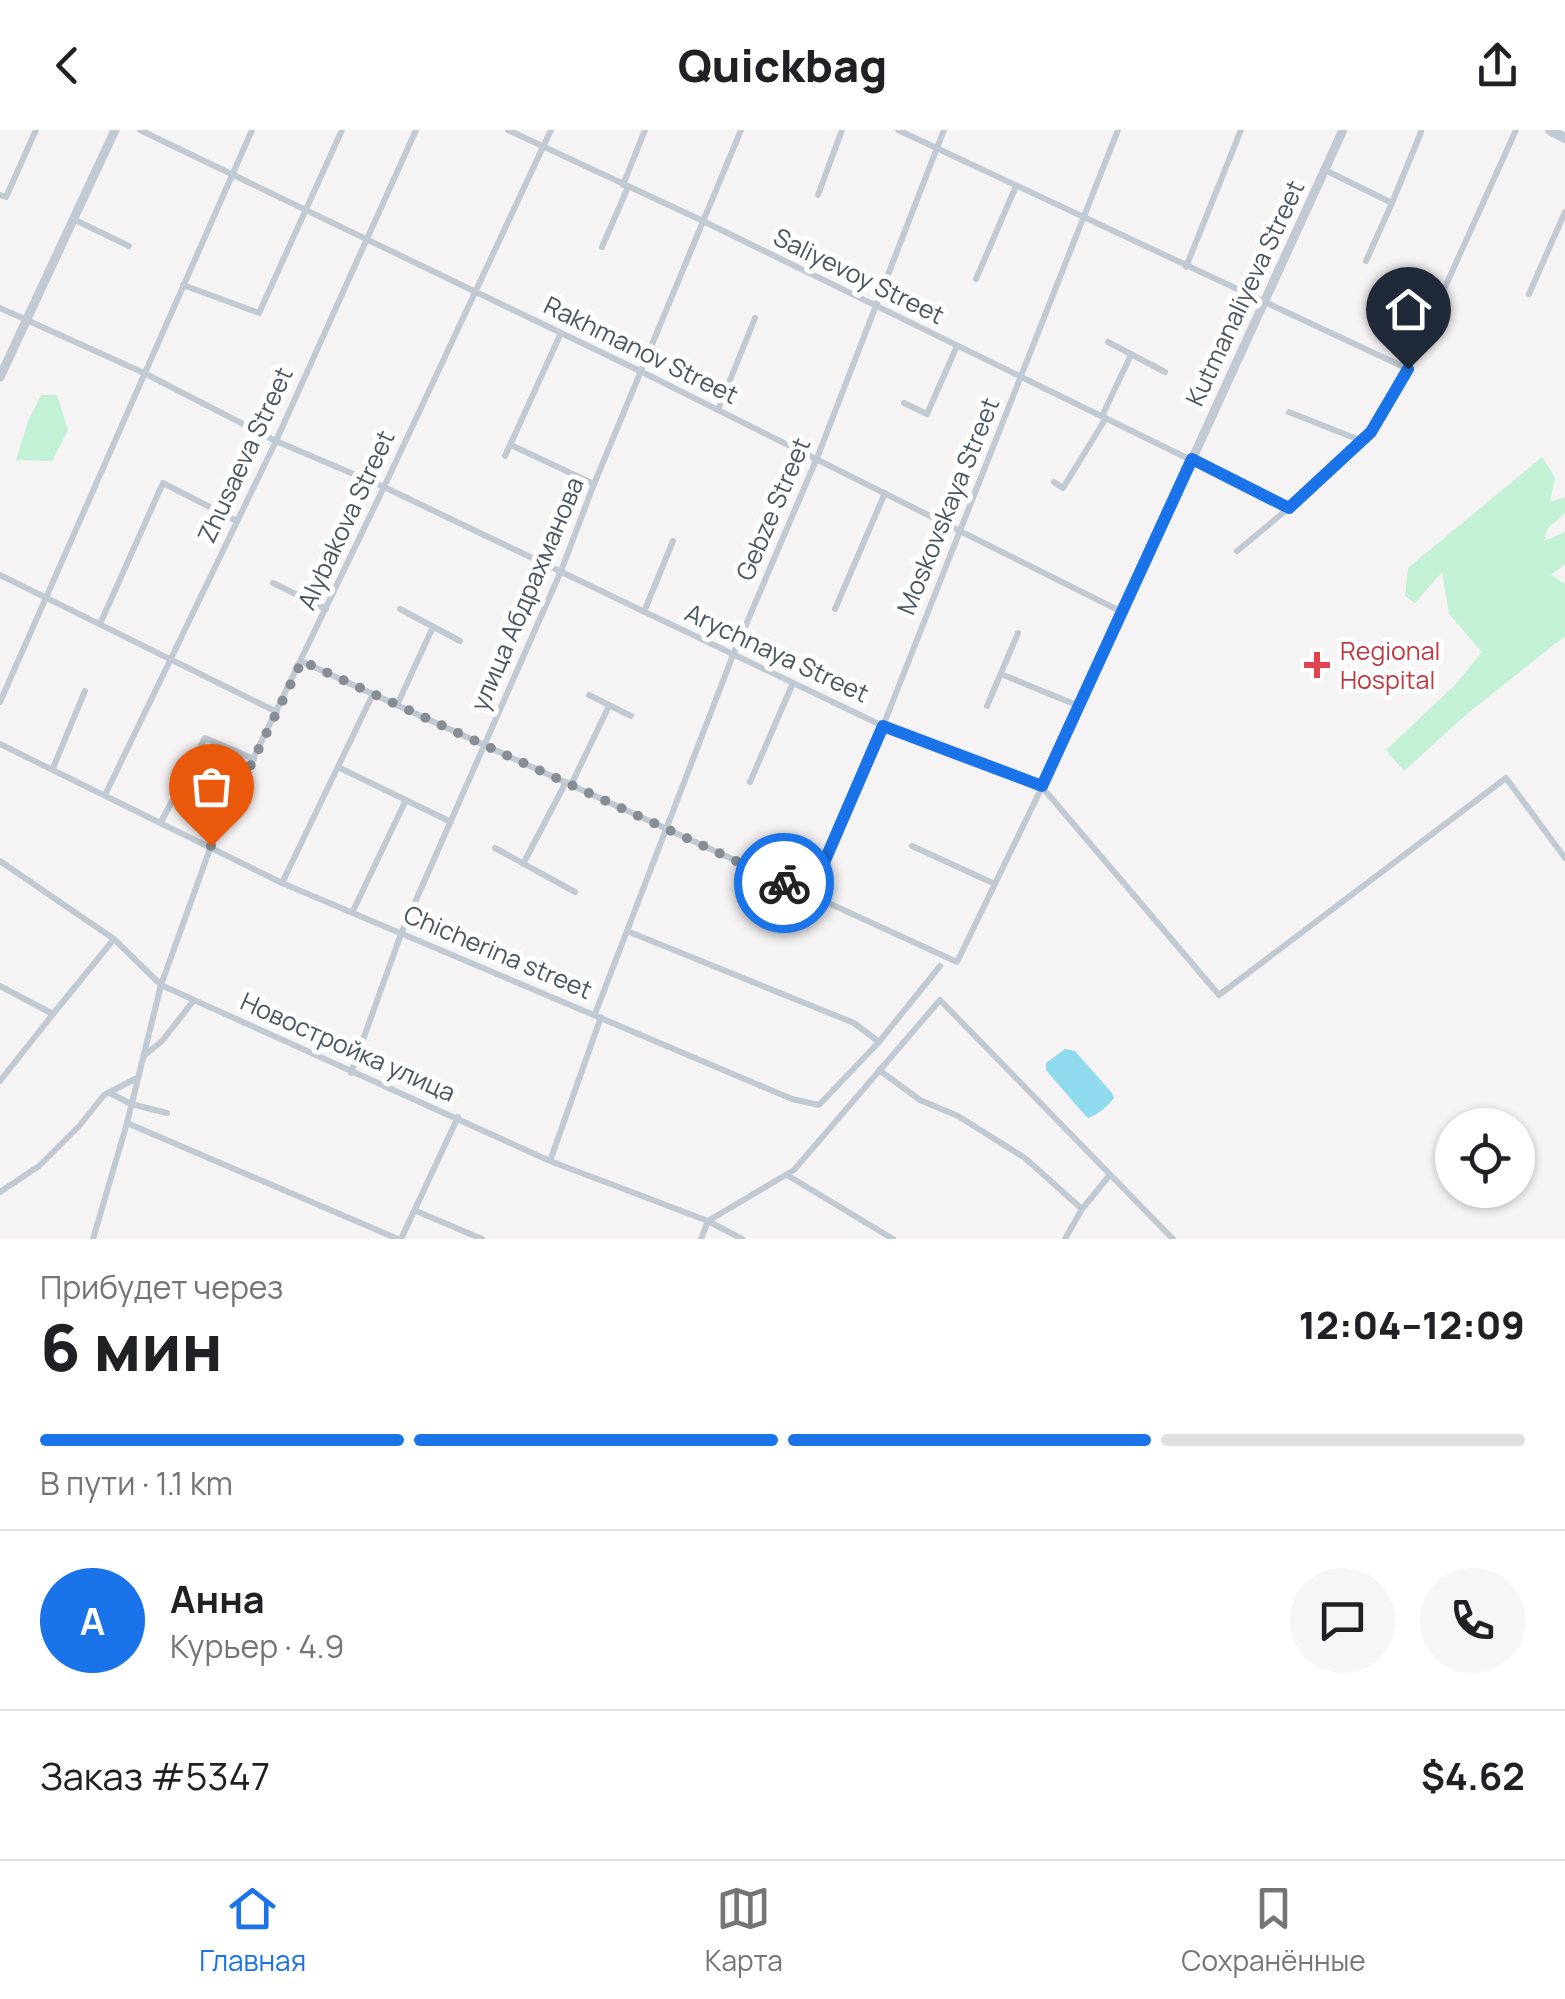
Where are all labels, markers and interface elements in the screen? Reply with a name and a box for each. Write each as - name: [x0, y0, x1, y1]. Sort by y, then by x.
- text: Quickbag: [678, 34, 887, 96]
- icon: back: [40, 38, 95, 93]
- icon: share: [1470, 38, 1525, 93]
- street label: Kutmanaliyeva Street: [1177, 174, 1312, 411]
- street label: Saliyevoy Street: [768, 219, 950, 332]
- pin: [1366, 267, 1451, 370]
- icon: home: [1381, 282, 1436, 337]
- street label: Rakhmanov Street: [538, 287, 744, 412]
- street label: Zhusaeva Street: [188, 361, 301, 548]
- street label: Moskovskaya Street: [888, 392, 1007, 620]
- street label: Alybakova Street: [289, 424, 402, 615]
- street label: Gebze Street: [727, 432, 818, 586]
- street label: улица Абдрахманова: [461, 471, 592, 716]
- street label: Arychnaya Street: [680, 595, 875, 710]
- place label: Regional Hospital: [1340, 633, 1440, 697]
- marker: Regional Hospital: [1304, 652, 1330, 678]
- pin: [169, 744, 254, 847]
- icon: bag: [184, 759, 239, 814]
- courier: [734, 833, 834, 933]
- icon: bike: [757, 856, 812, 911]
- street label: Chicherina street: [399, 896, 598, 1007]
- street label: Новостройка улица: [235, 983, 461, 1110]
- map controls: [1435, 1108, 1535, 1208]
- button: locate: [1435, 1108, 1535, 1208]
- text: Прибудет через: [40, 1265, 283, 1309]
- text: 12:04–12:09: [1299, 1298, 1525, 1350]
- text: 6 мин: [40, 1302, 223, 1391]
- text: В пути · 1.1 km: [40, 1461, 233, 1505]
- button: chat: [1290, 1568, 1395, 1673]
- button: phone: [1420, 1568, 1525, 1673]
- text: Анна: [170, 1572, 265, 1624]
- text: А: [80, 1594, 105, 1646]
- text: Курьер · 4.9: [170, 1624, 344, 1668]
- text: Заказ #5347: [40, 1749, 270, 1801]
- text: $4.62: [1421, 1749, 1525, 1801]
- tab: Главная: [199, 1881, 306, 1979]
- tab: Карта: [705, 1881, 783, 1979]
- tab: Сохранённые: [1181, 1881, 1366, 1979]

